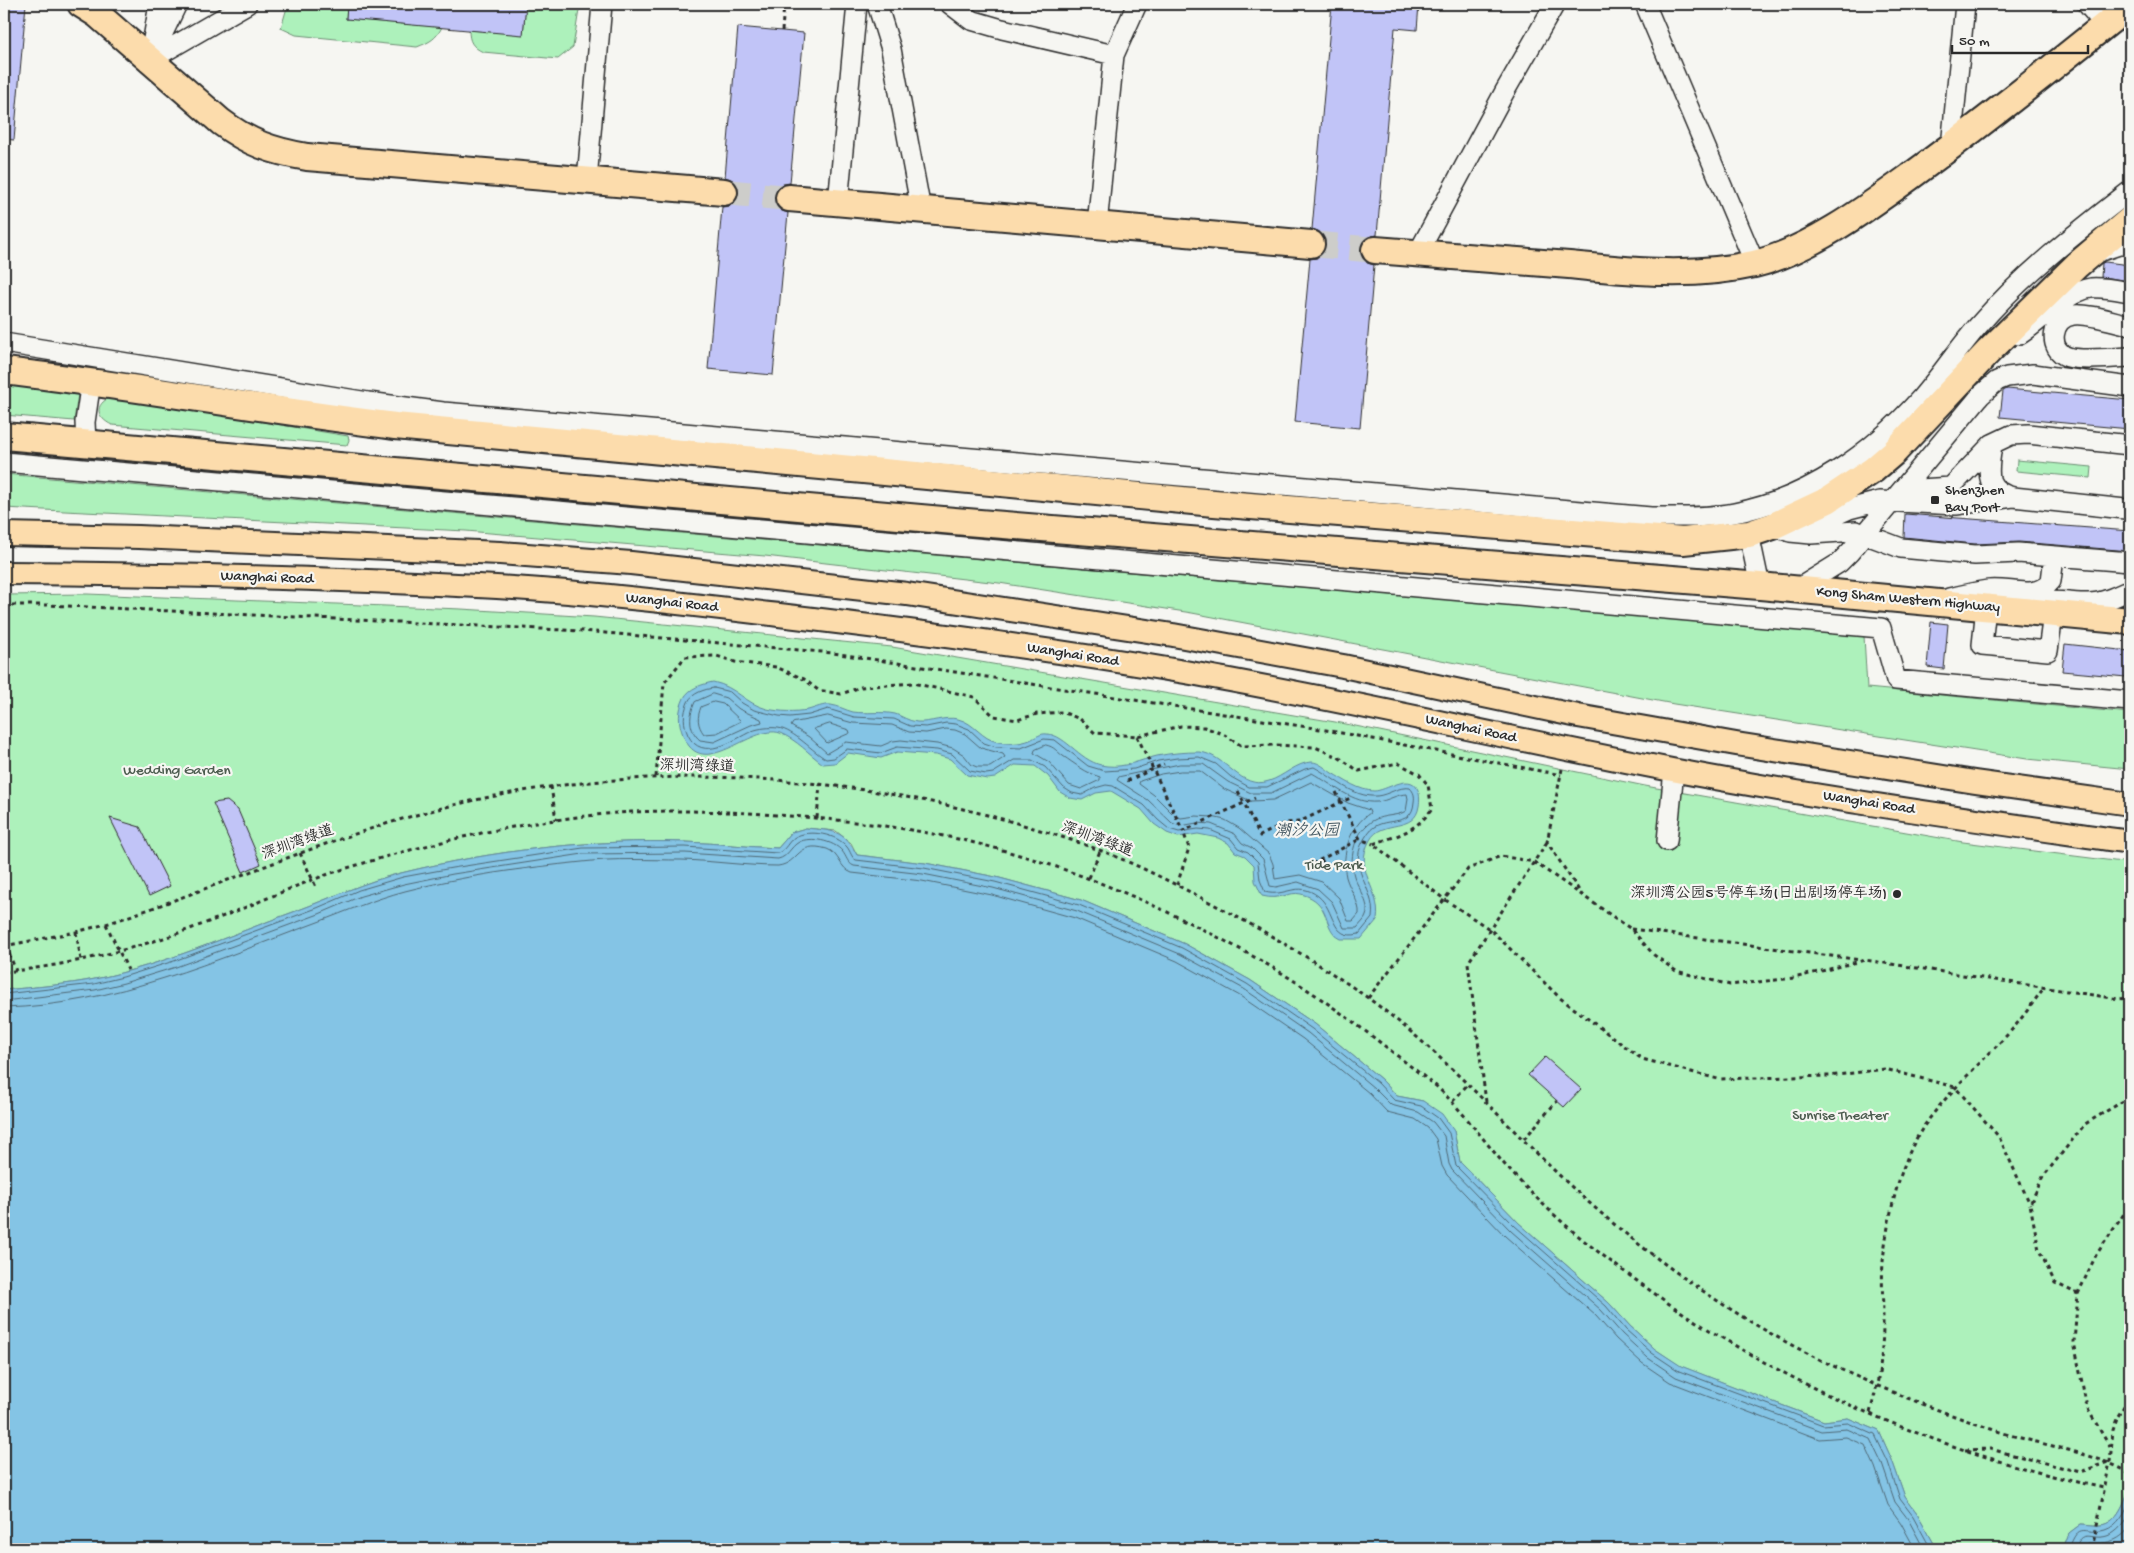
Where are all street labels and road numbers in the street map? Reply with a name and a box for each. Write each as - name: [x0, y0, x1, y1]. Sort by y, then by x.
- street label: Wanghai Road: [220, 567, 315, 589]
- street label: Kong Sham Western Highway: [1815, 583, 2001, 617]
- street label: Wanghai Road: [625, 589, 720, 617]
- street label: Wanghai Road: [1026, 639, 1121, 671]
- street label: Wanghai Road: [1424, 711, 1519, 748]
- street label: 深圳湾绿道: [659, 757, 735, 777]
- street label: Wanghai Road: [1822, 787, 1917, 819]
- street label: 深圳湾绿道: [1059, 819, 1135, 861]
- street label: 深圳湾绿道: [260, 822, 336, 864]

